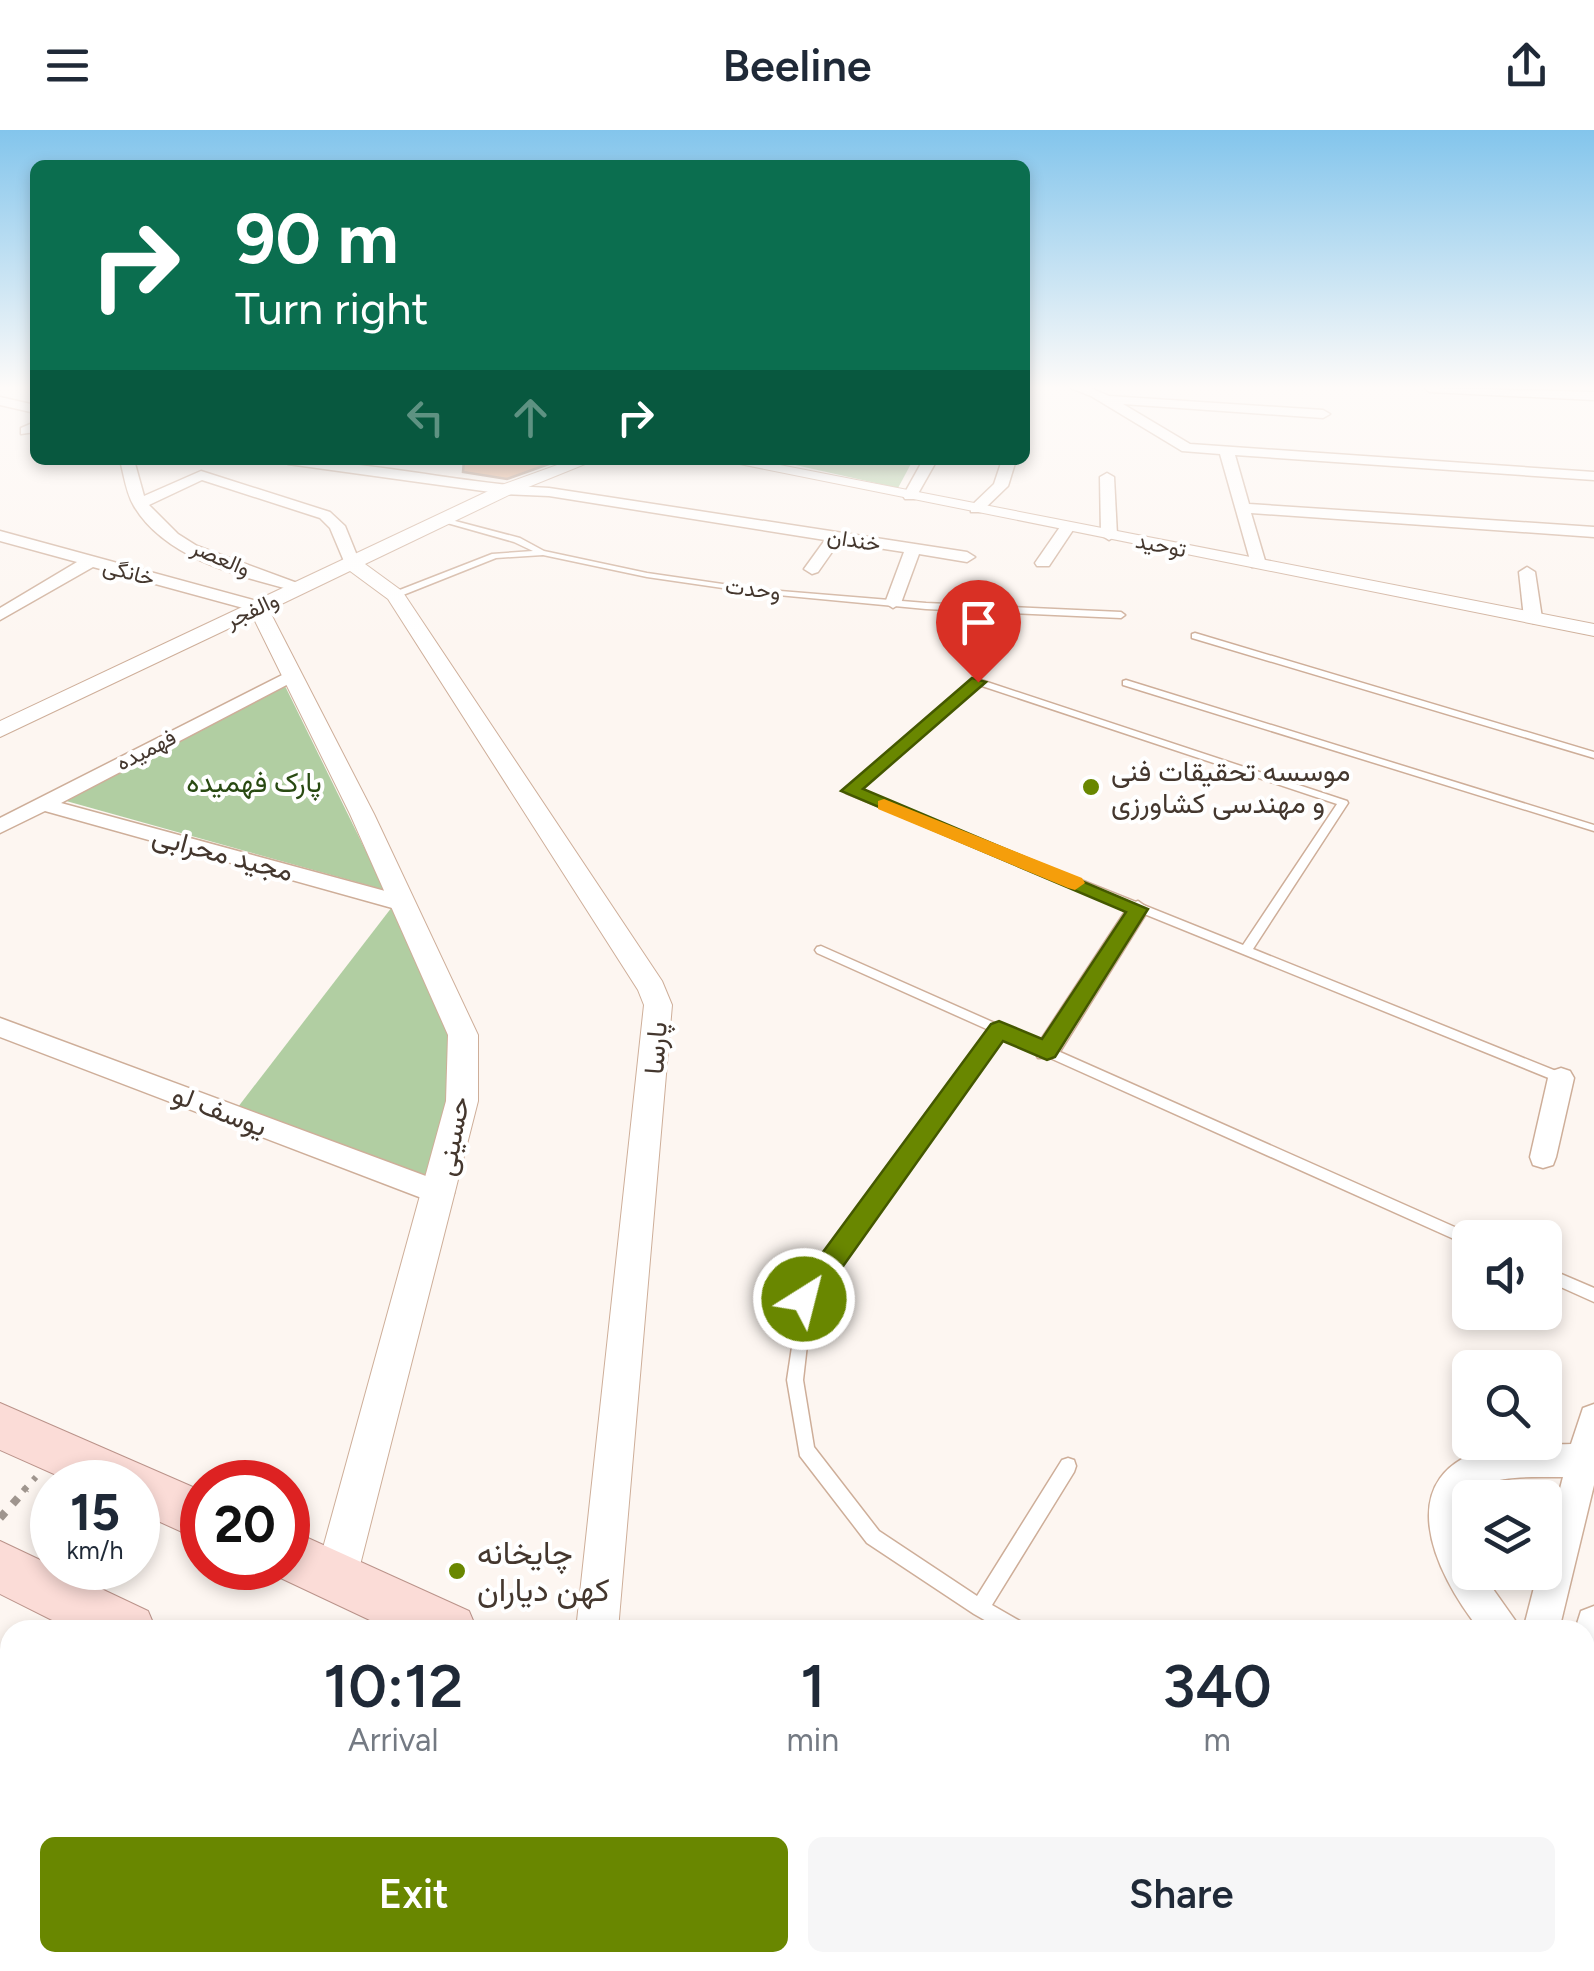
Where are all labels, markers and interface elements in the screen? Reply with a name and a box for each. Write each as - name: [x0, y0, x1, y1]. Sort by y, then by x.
- icon: menu: [40, 38, 95, 93]
- text: Beeline: [722, 38, 872, 92]
- icon: share: [1499, 38, 1554, 93]
- text: 90 m: [235, 196, 399, 281]
- icon: right: [70, 200, 200, 330]
- text: Turn right: [235, 281, 428, 335]
- icon: left: [398, 390, 453, 445]
- icon: ahead: [503, 390, 558, 445]
- icon: right: [608, 390, 663, 445]
- street label: خندان: [825, 522, 883, 558]
- street label: توحید: [1133, 527, 1189, 563]
- street label: والعصر: [187, 533, 254, 582]
- street label: خانگی: [100, 552, 158, 592]
- street label: وحدت: [724, 572, 782, 606]
- pin: [936, 580, 1021, 683]
- street label: والفجر: [220, 586, 283, 634]
- icon: arrive: [951, 595, 1006, 650]
- street label: فهمیده: [112, 724, 180, 776]
- place label: موسسه تحقیقات فنی و مهندسی کشاورزی: [1111, 754, 1350, 821]
- park label: پارک فهمیده: [186, 765, 322, 801]
- marker: موسسه تحقیقات فنی و مهندسی کشاورزی: [1080, 776, 1102, 798]
- street label: مجید محرابی: [149, 818, 297, 889]
- street label: پارسا: [636, 1020, 676, 1076]
- street label: یوسف لو: [168, 1077, 272, 1144]
- street label: حسینی: [428, 1093, 476, 1179]
- map controls: [1452, 1220, 1562, 1590]
- button: sound: [1452, 1220, 1562, 1330]
- position arrow: [752, 1247, 856, 1351]
- button: search: [1452, 1350, 1562, 1460]
- speed limit sign: 20: [180, 1460, 310, 1590]
- button: layers: [1452, 1480, 1562, 1590]
- text: 15: [70, 1482, 120, 1543]
- place label: چایخانه کهن دیاران: [477, 1534, 610, 1610]
- text: km/h: [66, 1535, 124, 1565]
- marker: چایخانه کهن دیاران: [446, 1560, 468, 1582]
- text: 10:12: [323, 1650, 463, 1722]
- text: 1: [800, 1650, 825, 1722]
- text: 340: [1162, 1650, 1272, 1722]
- text: Arrival: [348, 1721, 438, 1759]
- text: min: [787, 1721, 839, 1759]
- text: m: [1203, 1721, 1231, 1759]
- button: Exit: [40, 1837, 788, 1952]
- button: Share: [808, 1837, 1555, 1952]

